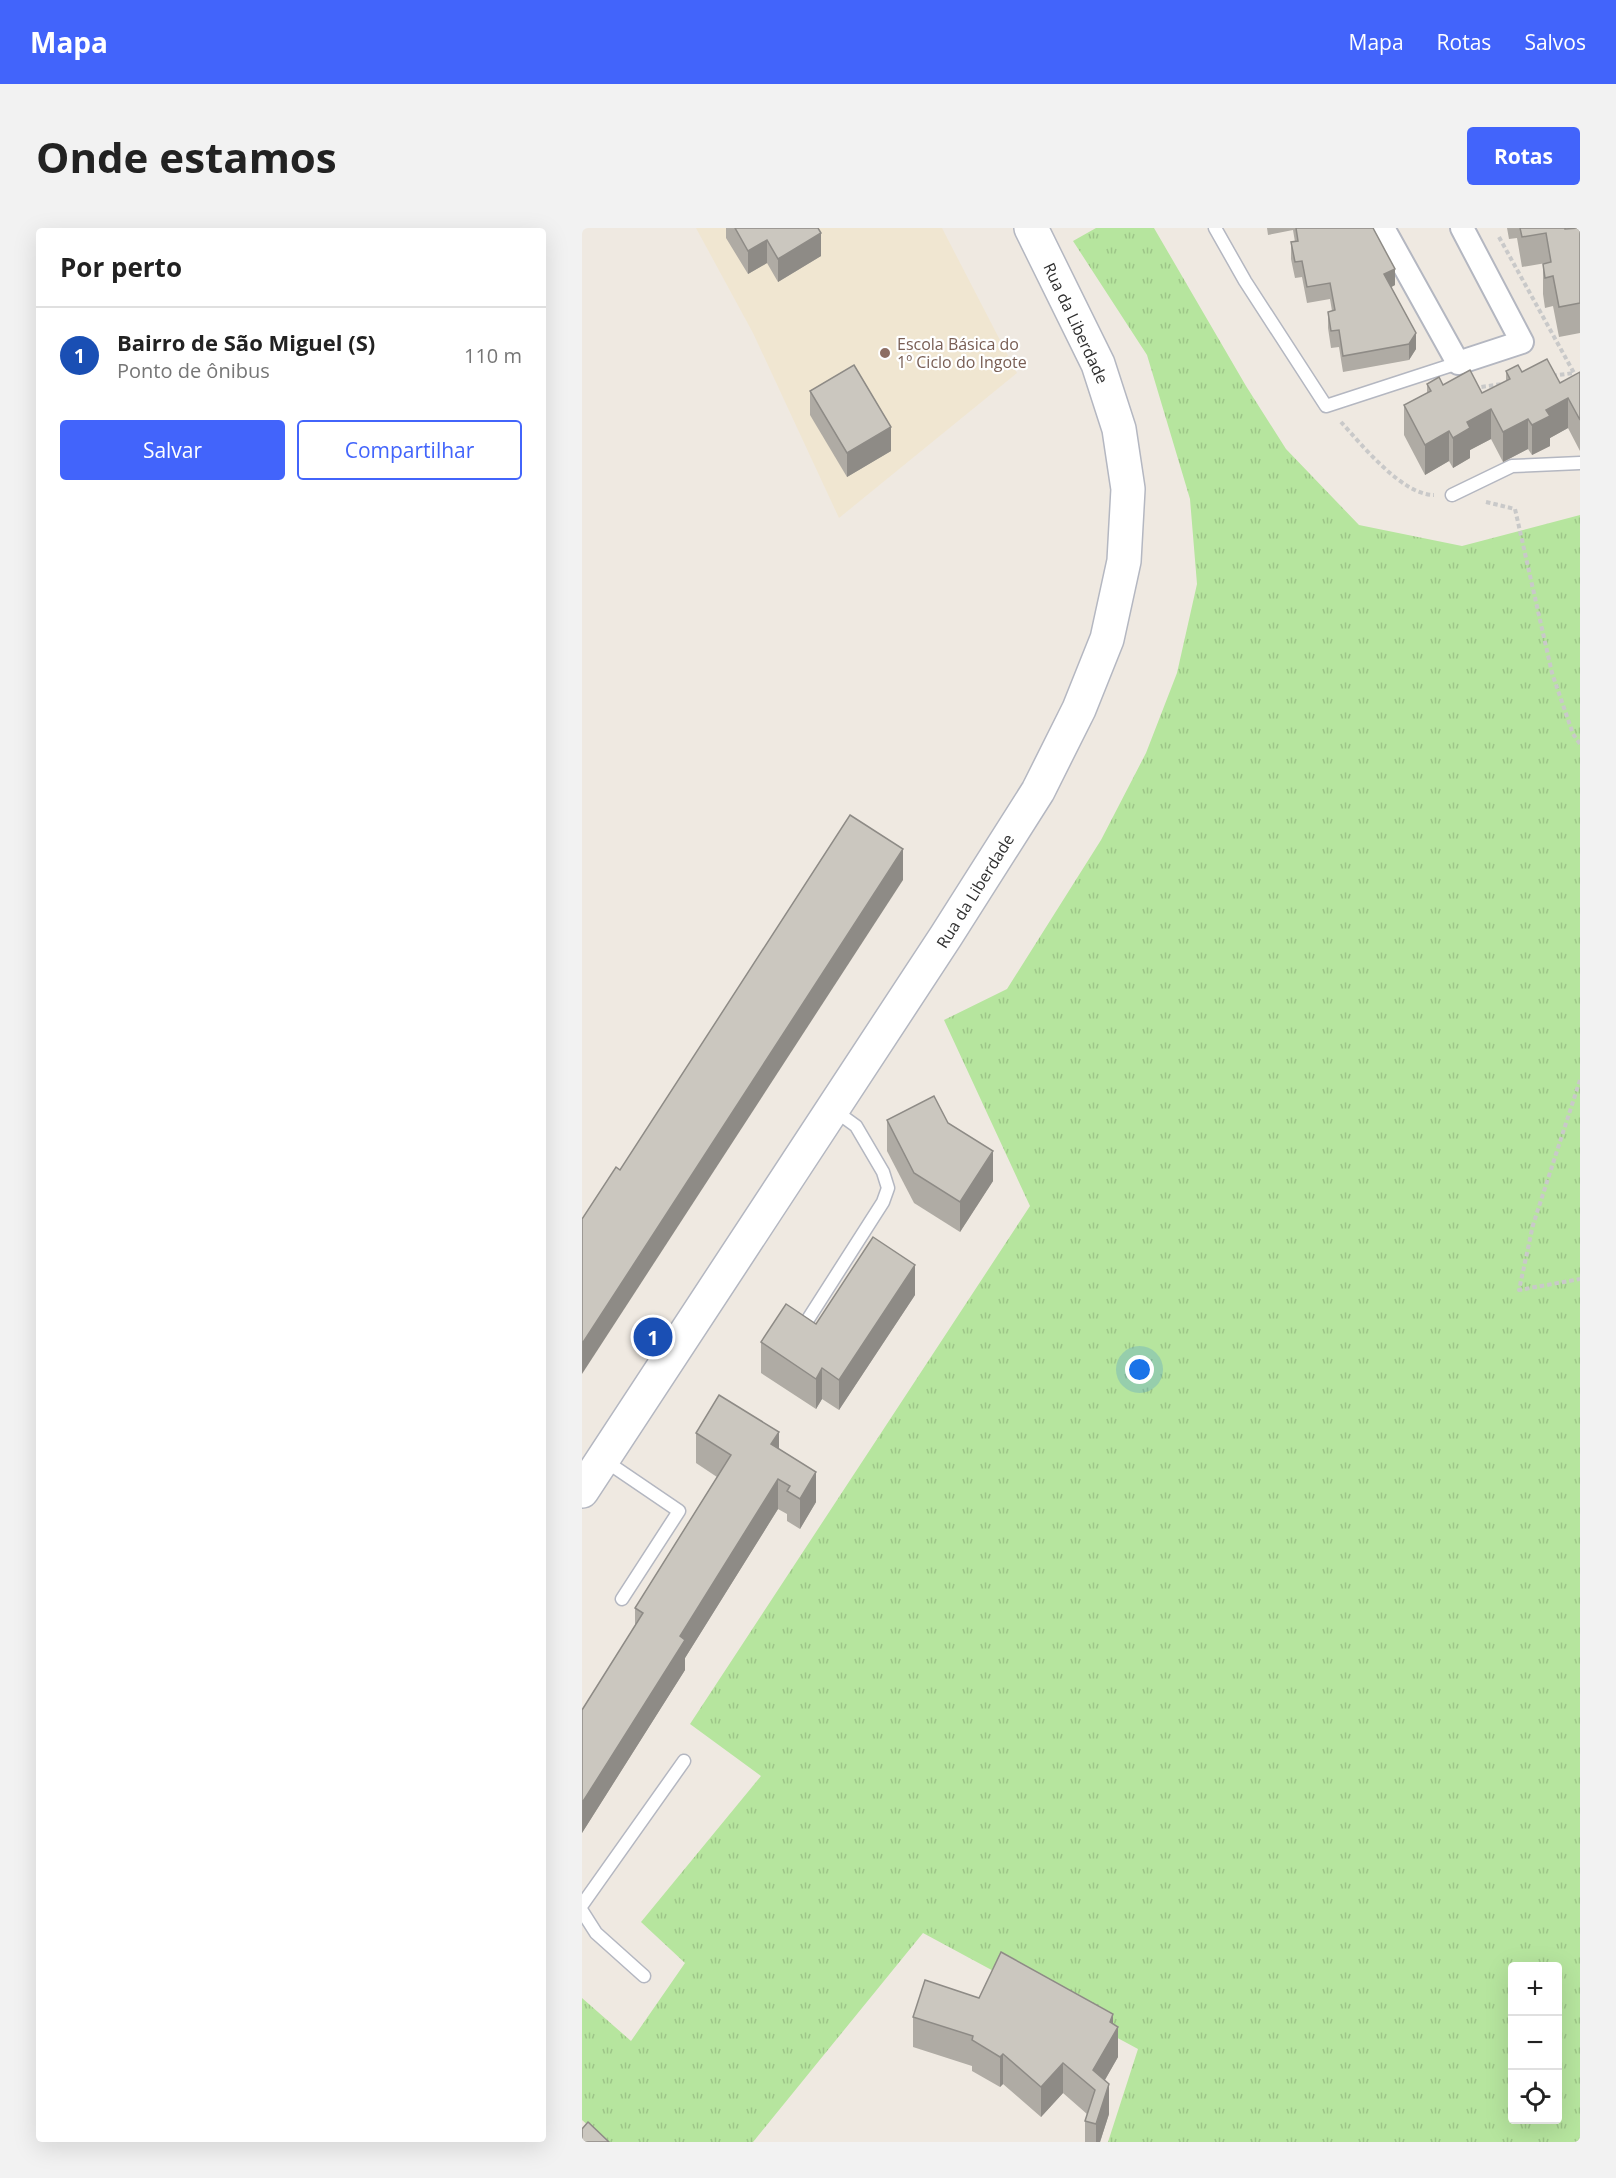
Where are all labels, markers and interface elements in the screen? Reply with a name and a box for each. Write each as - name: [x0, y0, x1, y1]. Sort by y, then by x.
- text: Mapa: [30, 23, 108, 61]
- text: Mapa: [1349, 28, 1404, 56]
- text: Rotas: [1437, 28, 1491, 56]
- text: Salvos: [1524, 28, 1586, 56]
- button: Rotas: [1467, 127, 1580, 185]
- text: Onde estamos: [36, 128, 337, 185]
- text: Por perto: [60, 249, 182, 285]
- street label: Rua da Liberdade: [1038, 259, 1114, 387]
- text: Bairro de São Miguel (S): [117, 327, 375, 357]
- place label: Escola Básica do 1º Ciclo do Ingote: [897, 333, 1027, 373]
- text: 1: [74, 342, 85, 369]
- text: 110 m: [464, 342, 522, 369]
- marker: Escola Básica do 1º Ciclo do Ingote: [878, 346, 892, 360]
- text: Ponto de ônibus: [117, 357, 270, 384]
- button: Salvar: [60, 420, 285, 480]
- button: Compartilhar: [297, 420, 522, 480]
- street label: Rua da Liberdade: [931, 830, 1019, 952]
- pin: 1: [634, 1314, 672, 1360]
- your location: [1125, 1355, 1154, 1384]
- map controls: [1508, 1962, 1562, 2124]
- button: +: [1508, 1962, 1562, 2016]
- button: −: [1508, 2016, 1562, 2070]
- button: locate: [1508, 2070, 1562, 2124]

